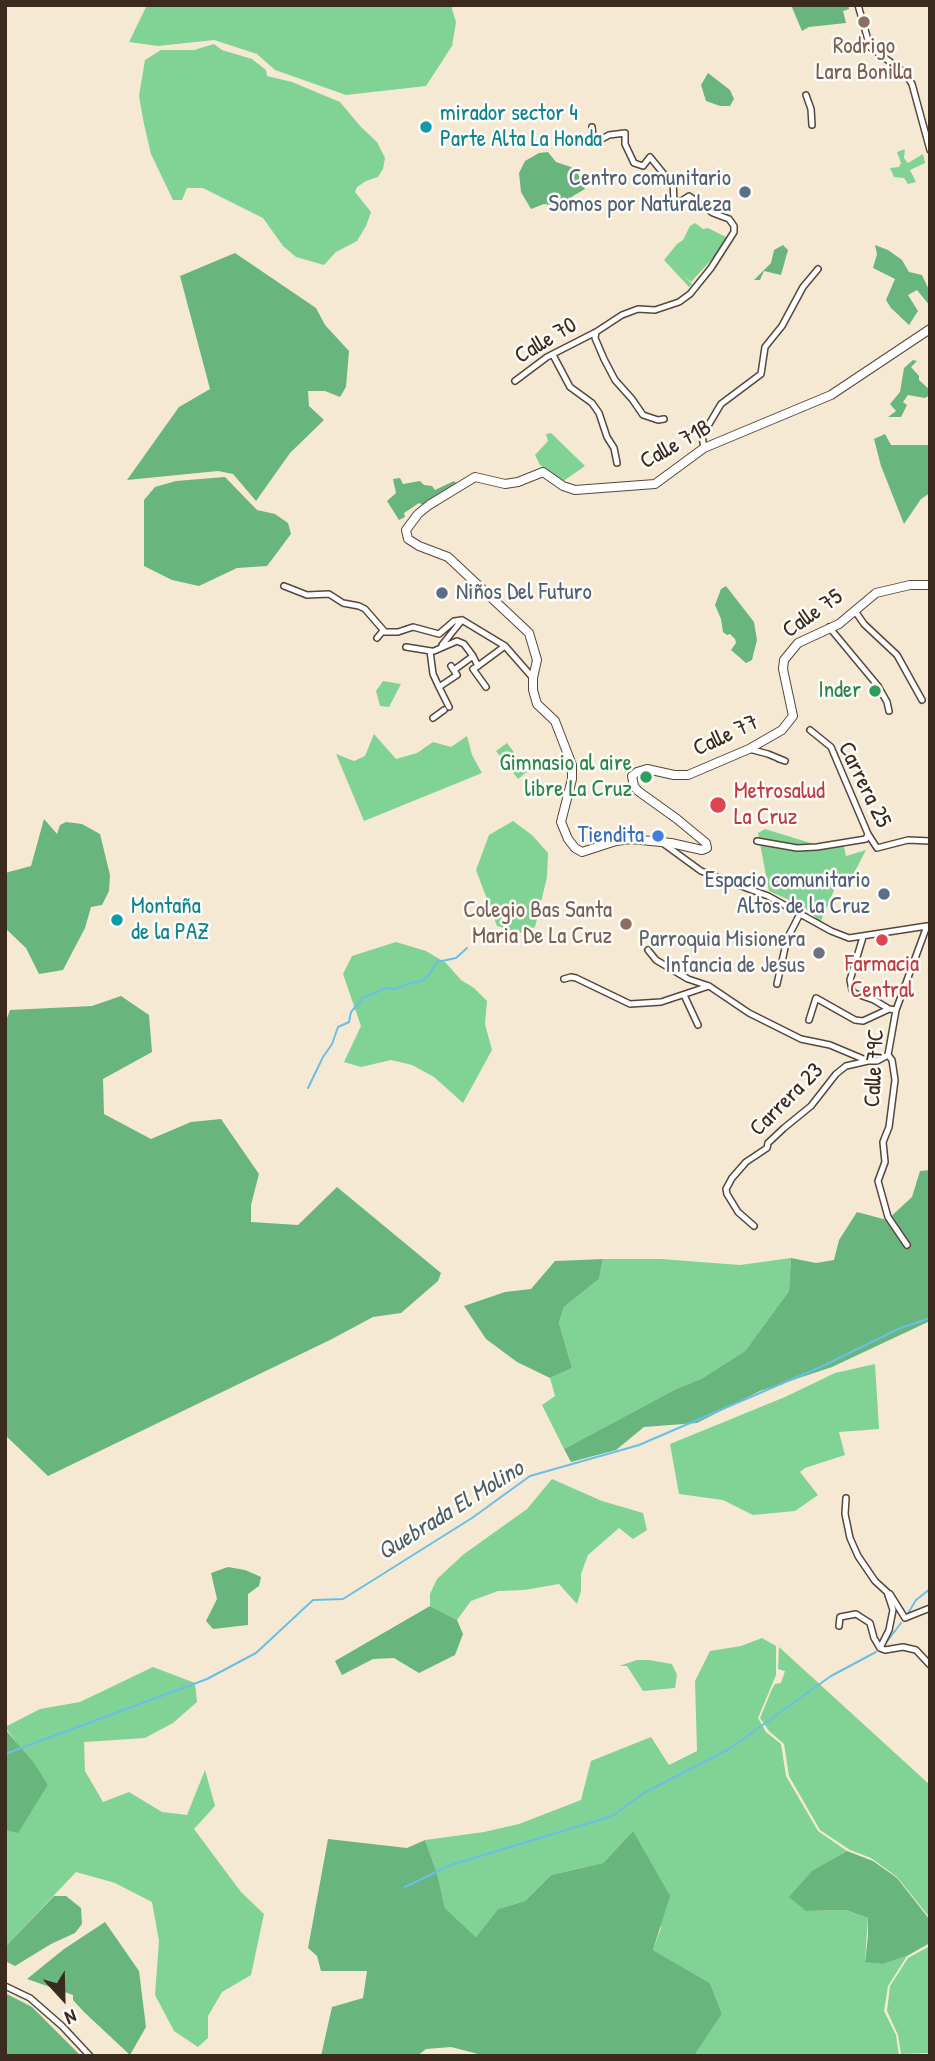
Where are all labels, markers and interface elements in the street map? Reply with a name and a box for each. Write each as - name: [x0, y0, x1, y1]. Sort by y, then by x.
- marker: Rodrigo Lara Bonilla: [856, 14, 872, 30]
- place label: Rodrigo Lara Bonilla: [816, 33, 912, 87]
- place label: mirador sector 4 Parte Alta La Honda: [440, 100, 602, 154]
- marker: mirador sector 4 Parte Alta La Honda: [418, 119, 434, 135]
- place label: Centro comunitario Somos por Naturaleza: [548, 165, 731, 219]
- marker: Centro comunitario Somos por Naturaleza: [737, 184, 753, 200]
- street label: Calle 70: [510, 312, 582, 370]
- street label: Calle 71B: [635, 414, 717, 476]
- place label: Niños Del Futuro: [456, 579, 592, 607]
- street label: Calle 75: [778, 583, 848, 645]
- marker: Niños Del Futuro: [434, 585, 450, 601]
- place label: Inder: [818, 677, 861, 705]
- marker: Inder: [867, 683, 883, 699]
- street label: Calle 77: [689, 709, 763, 763]
- street label: Carrera 25: [831, 738, 897, 832]
- place label: Gimnasio al aire libre La Cruz: [500, 750, 632, 804]
- marker: Gimnasio al aire libre La Cruz: [638, 769, 654, 785]
- place label: Metrosalud La Cruz: [734, 778, 825, 832]
- marker: Metrosalud La Cruz: [708, 795, 728, 815]
- place label: Tiendita: [577, 822, 644, 850]
- marker: Tiendita: [650, 828, 666, 844]
- place label: Espacio comunitario Altos de la Cruz: [705, 867, 870, 921]
- marker: Espacio comunitario Altos de la Cruz: [876, 886, 892, 902]
- place label: Montaña de la PAZ: [131, 893, 209, 947]
- place label: Colegio Bas Santa Maria De La Cruz: [463, 897, 612, 951]
- marker: Montaña de la PAZ: [109, 912, 125, 928]
- marker: Colegio Bas Santa Maria De La Cruz: [618, 916, 634, 932]
- place label: Parroquia Misionera Infancia de Jesus: [639, 926, 805, 980]
- marker: Farmacia Central: [874, 932, 890, 948]
- marker: Parroquia Misionera Infancia de Jesus: [811, 945, 827, 961]
- place label: Farmacia Central: [845, 951, 919, 1005]
- street label: Calle 79C: [859, 1028, 891, 1108]
- street label: Carrera 23: [744, 1057, 830, 1143]
- water label: Quebrada El Molino: [373, 1455, 529, 1567]
- north arrow: [28, 1963, 98, 2033]
- text: N: [61, 2004, 80, 2031]

